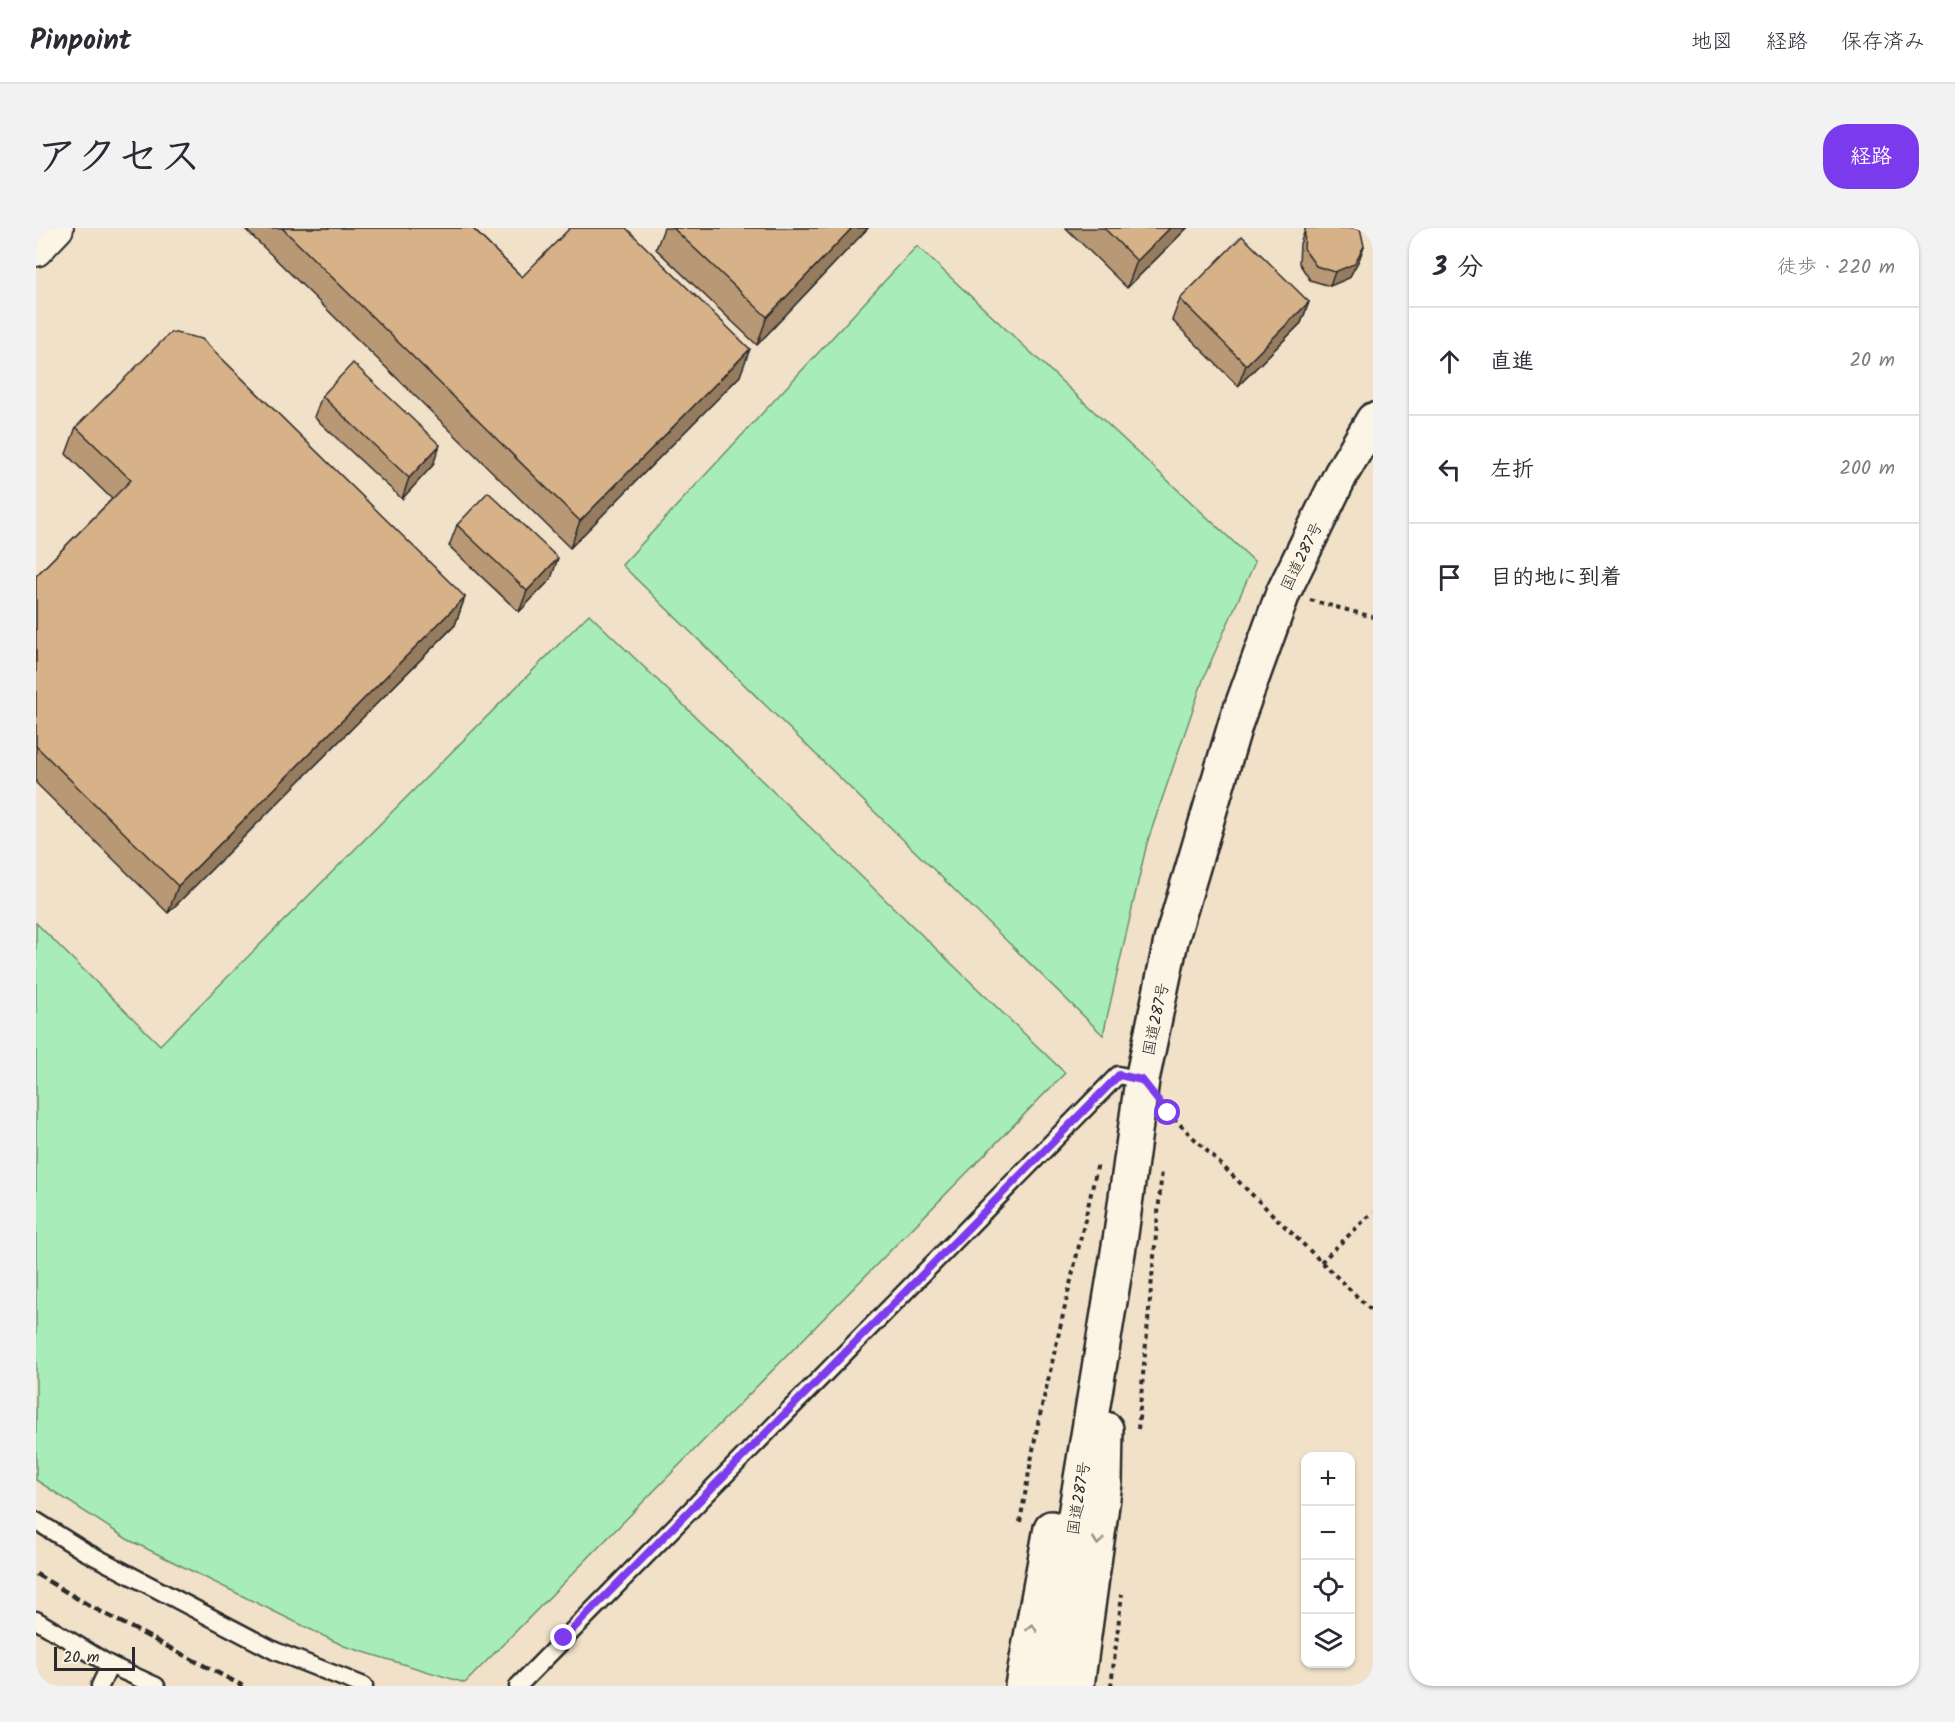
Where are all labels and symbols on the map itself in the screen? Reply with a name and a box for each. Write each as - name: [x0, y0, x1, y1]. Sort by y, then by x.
- street label: 国道287号: [1275, 518, 1330, 596]
- street label: 国道287号: [1137, 980, 1176, 1058]
- route start: [1154, 1099, 1180, 1125]
- street label: 国道287号: [1061, 1460, 1098, 1537]
- one-way arrow: [1092, 1536, 1104, 1545]
- route end: [550, 1624, 576, 1650]
- one-way arrow: [1025, 1624, 1038, 1634]
- scale bar: [54, 1644, 135, 1672]

